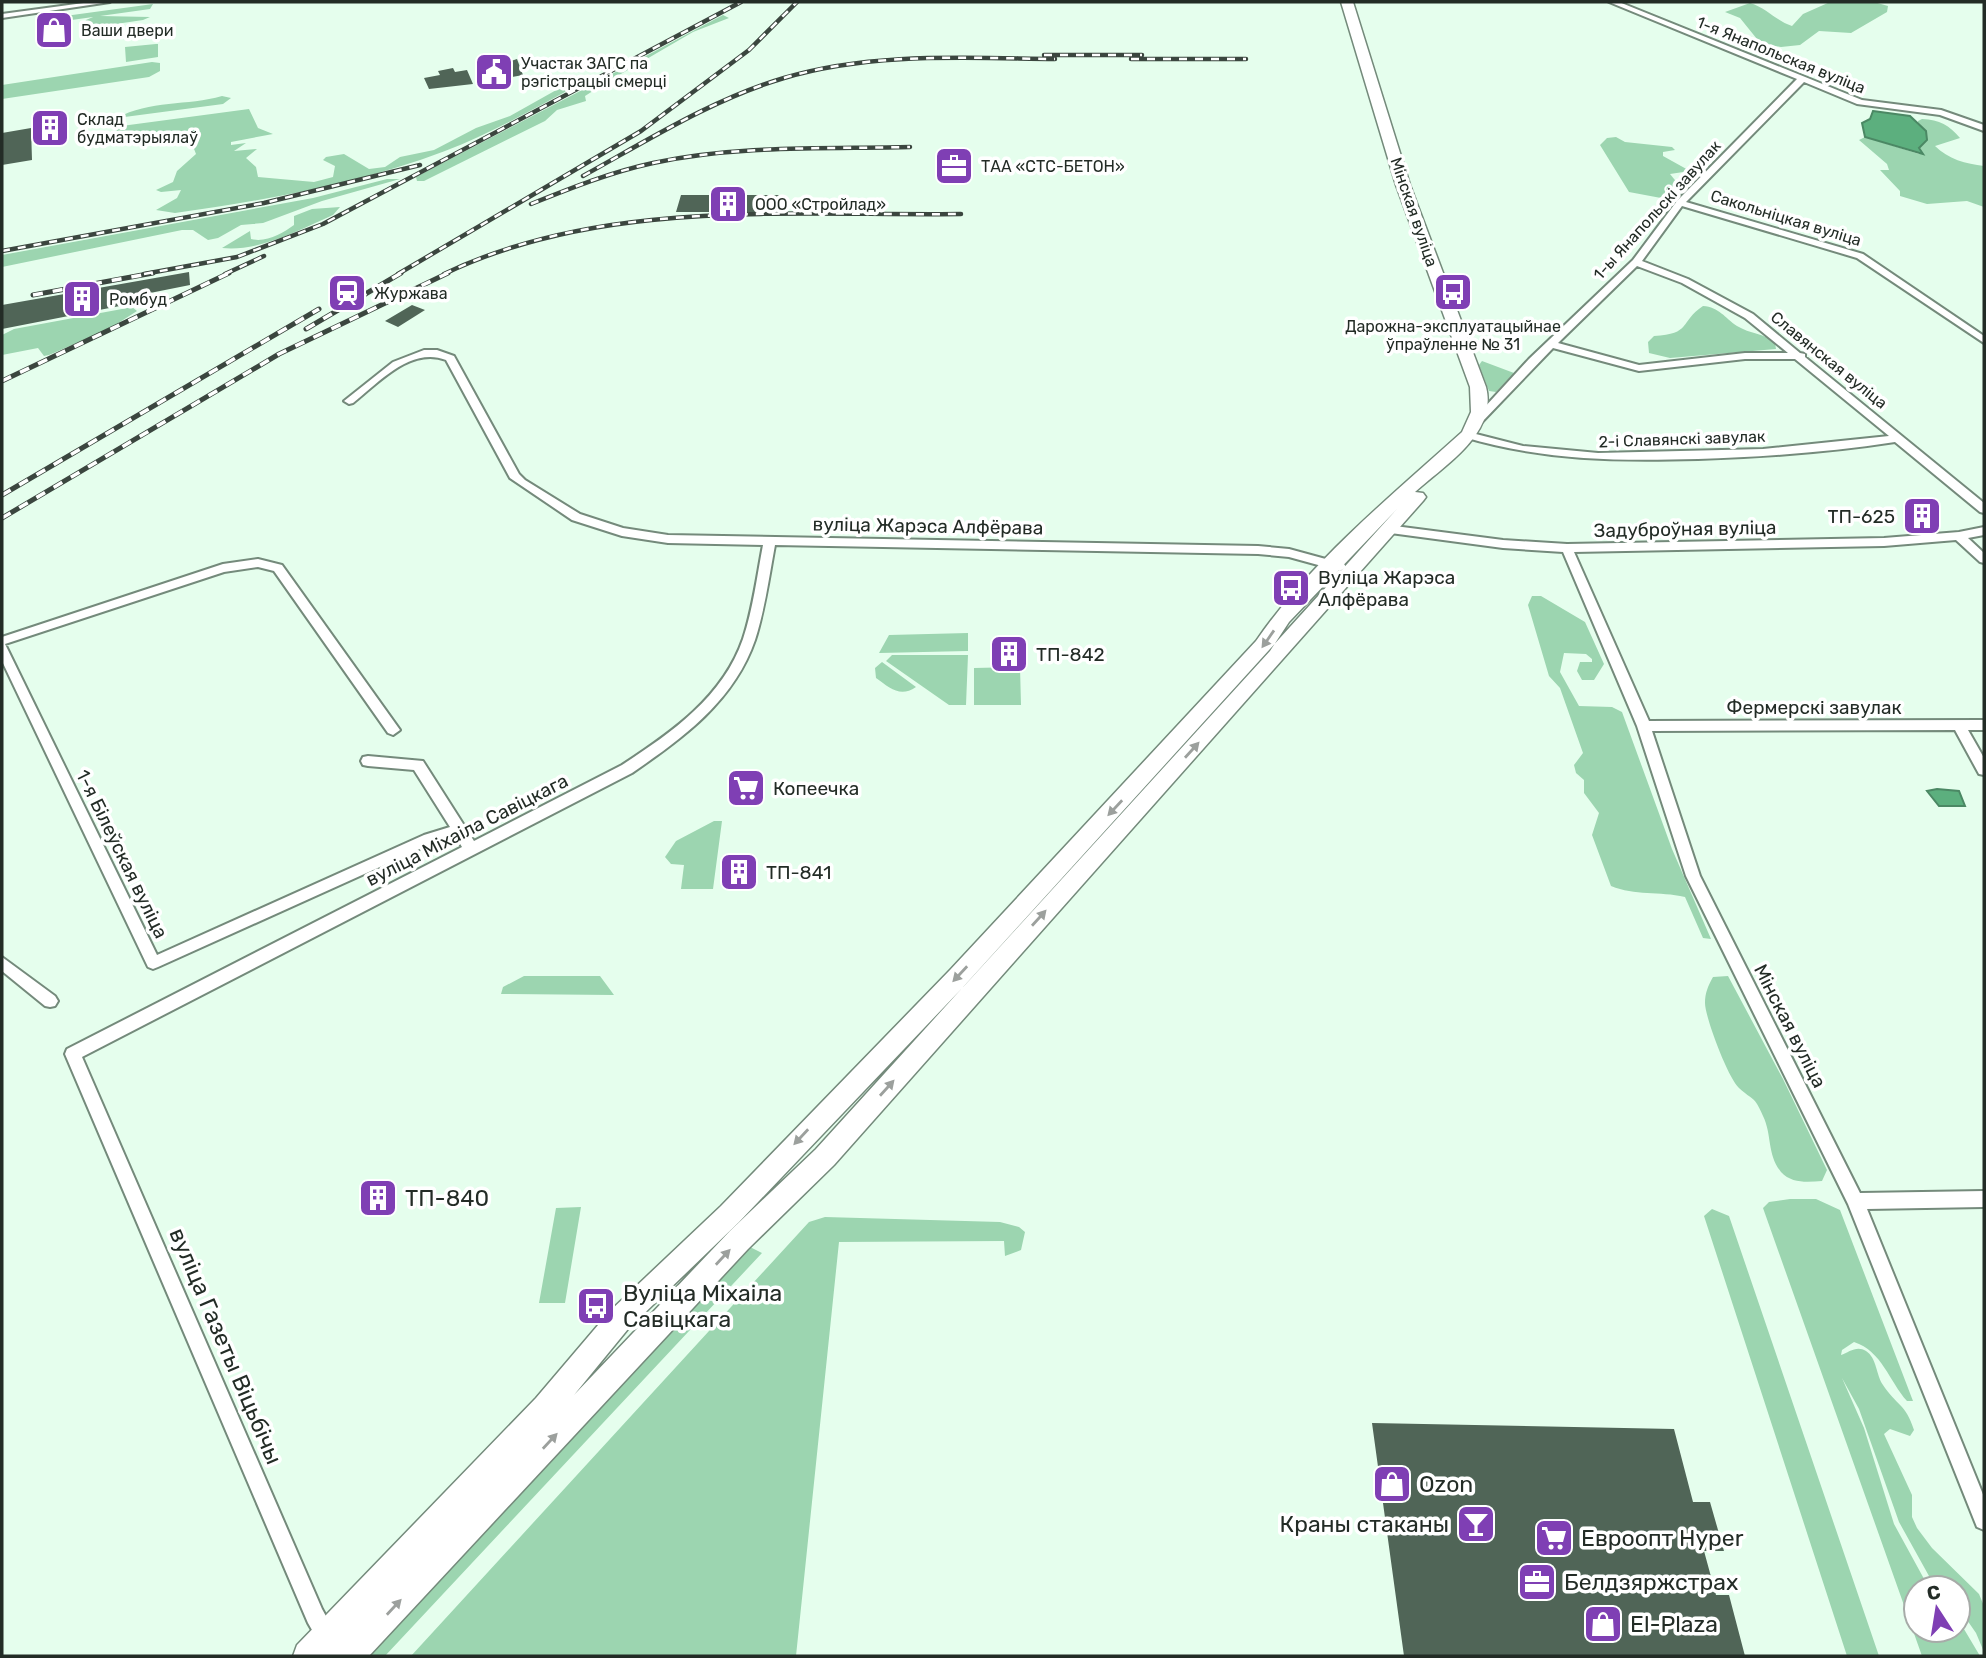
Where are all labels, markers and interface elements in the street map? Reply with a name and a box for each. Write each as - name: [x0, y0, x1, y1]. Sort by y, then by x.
- shop icon: Ваши двери: [33, 9, 75, 51]
- street label: 1-я Янапольская вуліца: [1694, 12, 1868, 98]
- place label: Ваши двери: [81, 21, 174, 40]
- public building icon: Участак ЗАГС па рэгістрацыі смерці: [473, 51, 515, 93]
- place label: Участак ЗАГС па рэгістрацыі смерці: [521, 54, 667, 91]
- building icon: Склад будматэрыялаў: [29, 107, 71, 149]
- place label: Склад будматэрыялаў: [77, 110, 198, 147]
- street label: 1-ы Янапольскі завулак: [1589, 136, 1725, 284]
- office icon: ТАА «СТС-БЕТОН»: [933, 145, 975, 187]
- street label: Мінская вуліца: [1386, 155, 1442, 269]
- place label: ТАА «СТС-БЕТОН»: [981, 157, 1125, 176]
- building icon: ООО «Стройлад»: [707, 183, 749, 225]
- street label: Сакольніцкая вуліца: [1708, 186, 1864, 250]
- place label: ООО «Стройлад»: [755, 195, 886, 214]
- bus stop icon: Дарожна-эксплуатацыйнае ўпраўленне № 31: [1432, 271, 1474, 313]
- station icon: Журжава: [326, 272, 368, 314]
- building icon: Ромбуд: [61, 278, 103, 320]
- place label: Журжава: [374, 284, 448, 303]
- place label: Ромбуд: [109, 290, 167, 309]
- street label: Славянская вуліца: [1767, 307, 1891, 413]
- place label: Дарожна-эксплуатацыйнае ўпраўленне № 31: [1345, 317, 1561, 354]
- street label: 2-і Славянскі завулак: [1598, 427, 1766, 451]
- building icon: ТП-625: [1901, 495, 1943, 537]
- place label: ТП-625: [1827, 505, 1895, 528]
- street label: вуліца Жарэса Алфёрава: [812, 512, 1044, 540]
- street label: Задуброўная вуліца: [1593, 516, 1777, 542]
- place label: Вуліца Жарэса Алфёрава: [1318, 566, 1455, 611]
- bus stop icon: Вуліца Жарэса Алфёрава: [1270, 567, 1312, 609]
- one-way arrow: [1261, 630, 1275, 648]
- building icon: ТП-842: [988, 633, 1030, 675]
- place label: ТП-842: [1036, 643, 1105, 666]
- street label: Фермерскі завулак: [1726, 696, 1902, 719]
- one-way arrow: [1184, 741, 1200, 759]
- street label: 1-я Білеўская вуліца: [71, 766, 173, 942]
- supermarket icon: Копеечка: [725, 767, 767, 809]
- street label: вуліца Міхаіла Савіцкага: [362, 769, 572, 891]
- place label: Копеечка: [773, 777, 859, 800]
- one-way arrow: [1106, 799, 1123, 816]
- building icon: ТП-841: [718, 851, 760, 893]
- place label: ТП-841: [766, 861, 831, 884]
- one-way arrow: [1030, 910, 1046, 927]
- street label: Мінская вуліца: [1749, 960, 1831, 1092]
- one-way arrow: [952, 965, 968, 982]
- one-way arrow: [879, 1079, 895, 1097]
- one-way arrow: [794, 1128, 810, 1145]
- building icon: ТП-840: [357, 1177, 399, 1219]
- place label: ТП-840: [405, 1184, 489, 1212]
- street label: вуліца Газеты Віцьбічы: [164, 1224, 288, 1468]
- one-way arrow: [714, 1249, 730, 1266]
- place label: Вуліца Міхаіла Савіцкага: [623, 1279, 782, 1333]
- bus stop icon: Вуліца Міхаіла Савіцкага: [575, 1285, 617, 1327]
- one-way arrow: [542, 1433, 558, 1450]
- shop icon: Ozon: [1371, 1463, 1413, 1505]
- place label: Ozon: [1419, 1470, 1473, 1498]
- bar icon: Краны стаканы: [1455, 1503, 1497, 1545]
- place label: Краны стаканы: [1279, 1510, 1449, 1538]
- supermarket icon: Евроопт Hyper: [1533, 1517, 1575, 1559]
- place label: Евроопт Hyper: [1581, 1524, 1744, 1552]
- office icon: Белдзяржстрах: [1516, 1561, 1558, 1603]
- place label: Белдзяржстрах: [1564, 1568, 1738, 1596]
- north arrow: [1902, 1574, 1972, 1644]
- text: С: [1925, 1580, 1942, 1605]
- one-way arrow: [386, 1598, 403, 1615]
- shop icon: El-Plaza: [1582, 1603, 1624, 1645]
- place label: El-Plaza: [1630, 1610, 1718, 1638]

